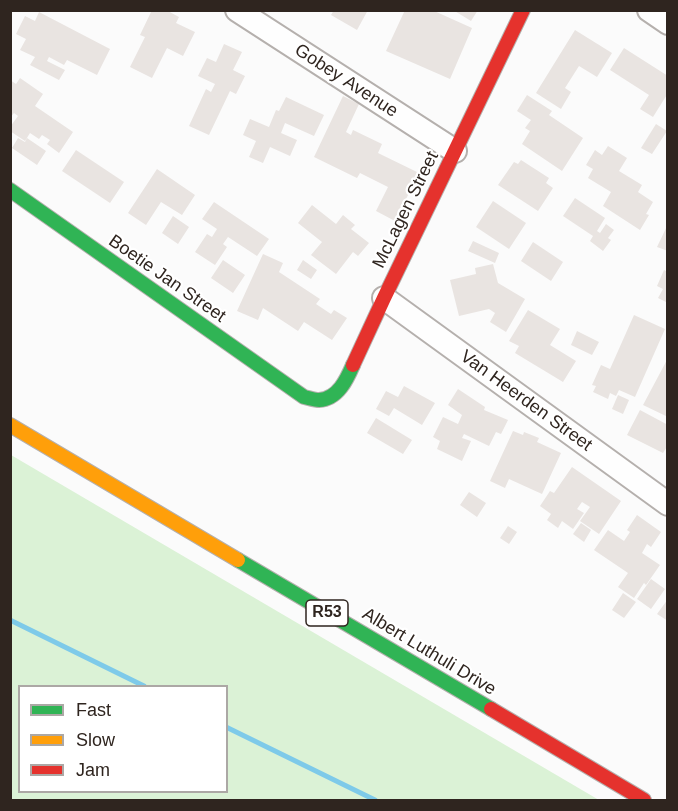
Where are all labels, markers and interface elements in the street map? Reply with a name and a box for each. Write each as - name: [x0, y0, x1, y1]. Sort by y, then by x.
- street label: Gobey Avenue: [290, 40, 402, 122]
- street label: McLagen Street: [368, 148, 444, 272]
- street label: Boetie Jan Street: [104, 231, 230, 327]
- street label: Van Heerden Street: [456, 346, 596, 456]
- road number: R53: [306, 600, 348, 626]
- street label: Albert Luthuli Drive: [358, 604, 500, 700]
- legend: [18, 685, 228, 793]
- text: Fast: [76, 700, 111, 720]
- text: Slow: [76, 730, 115, 750]
- text: Jam: [76, 760, 110, 780]

